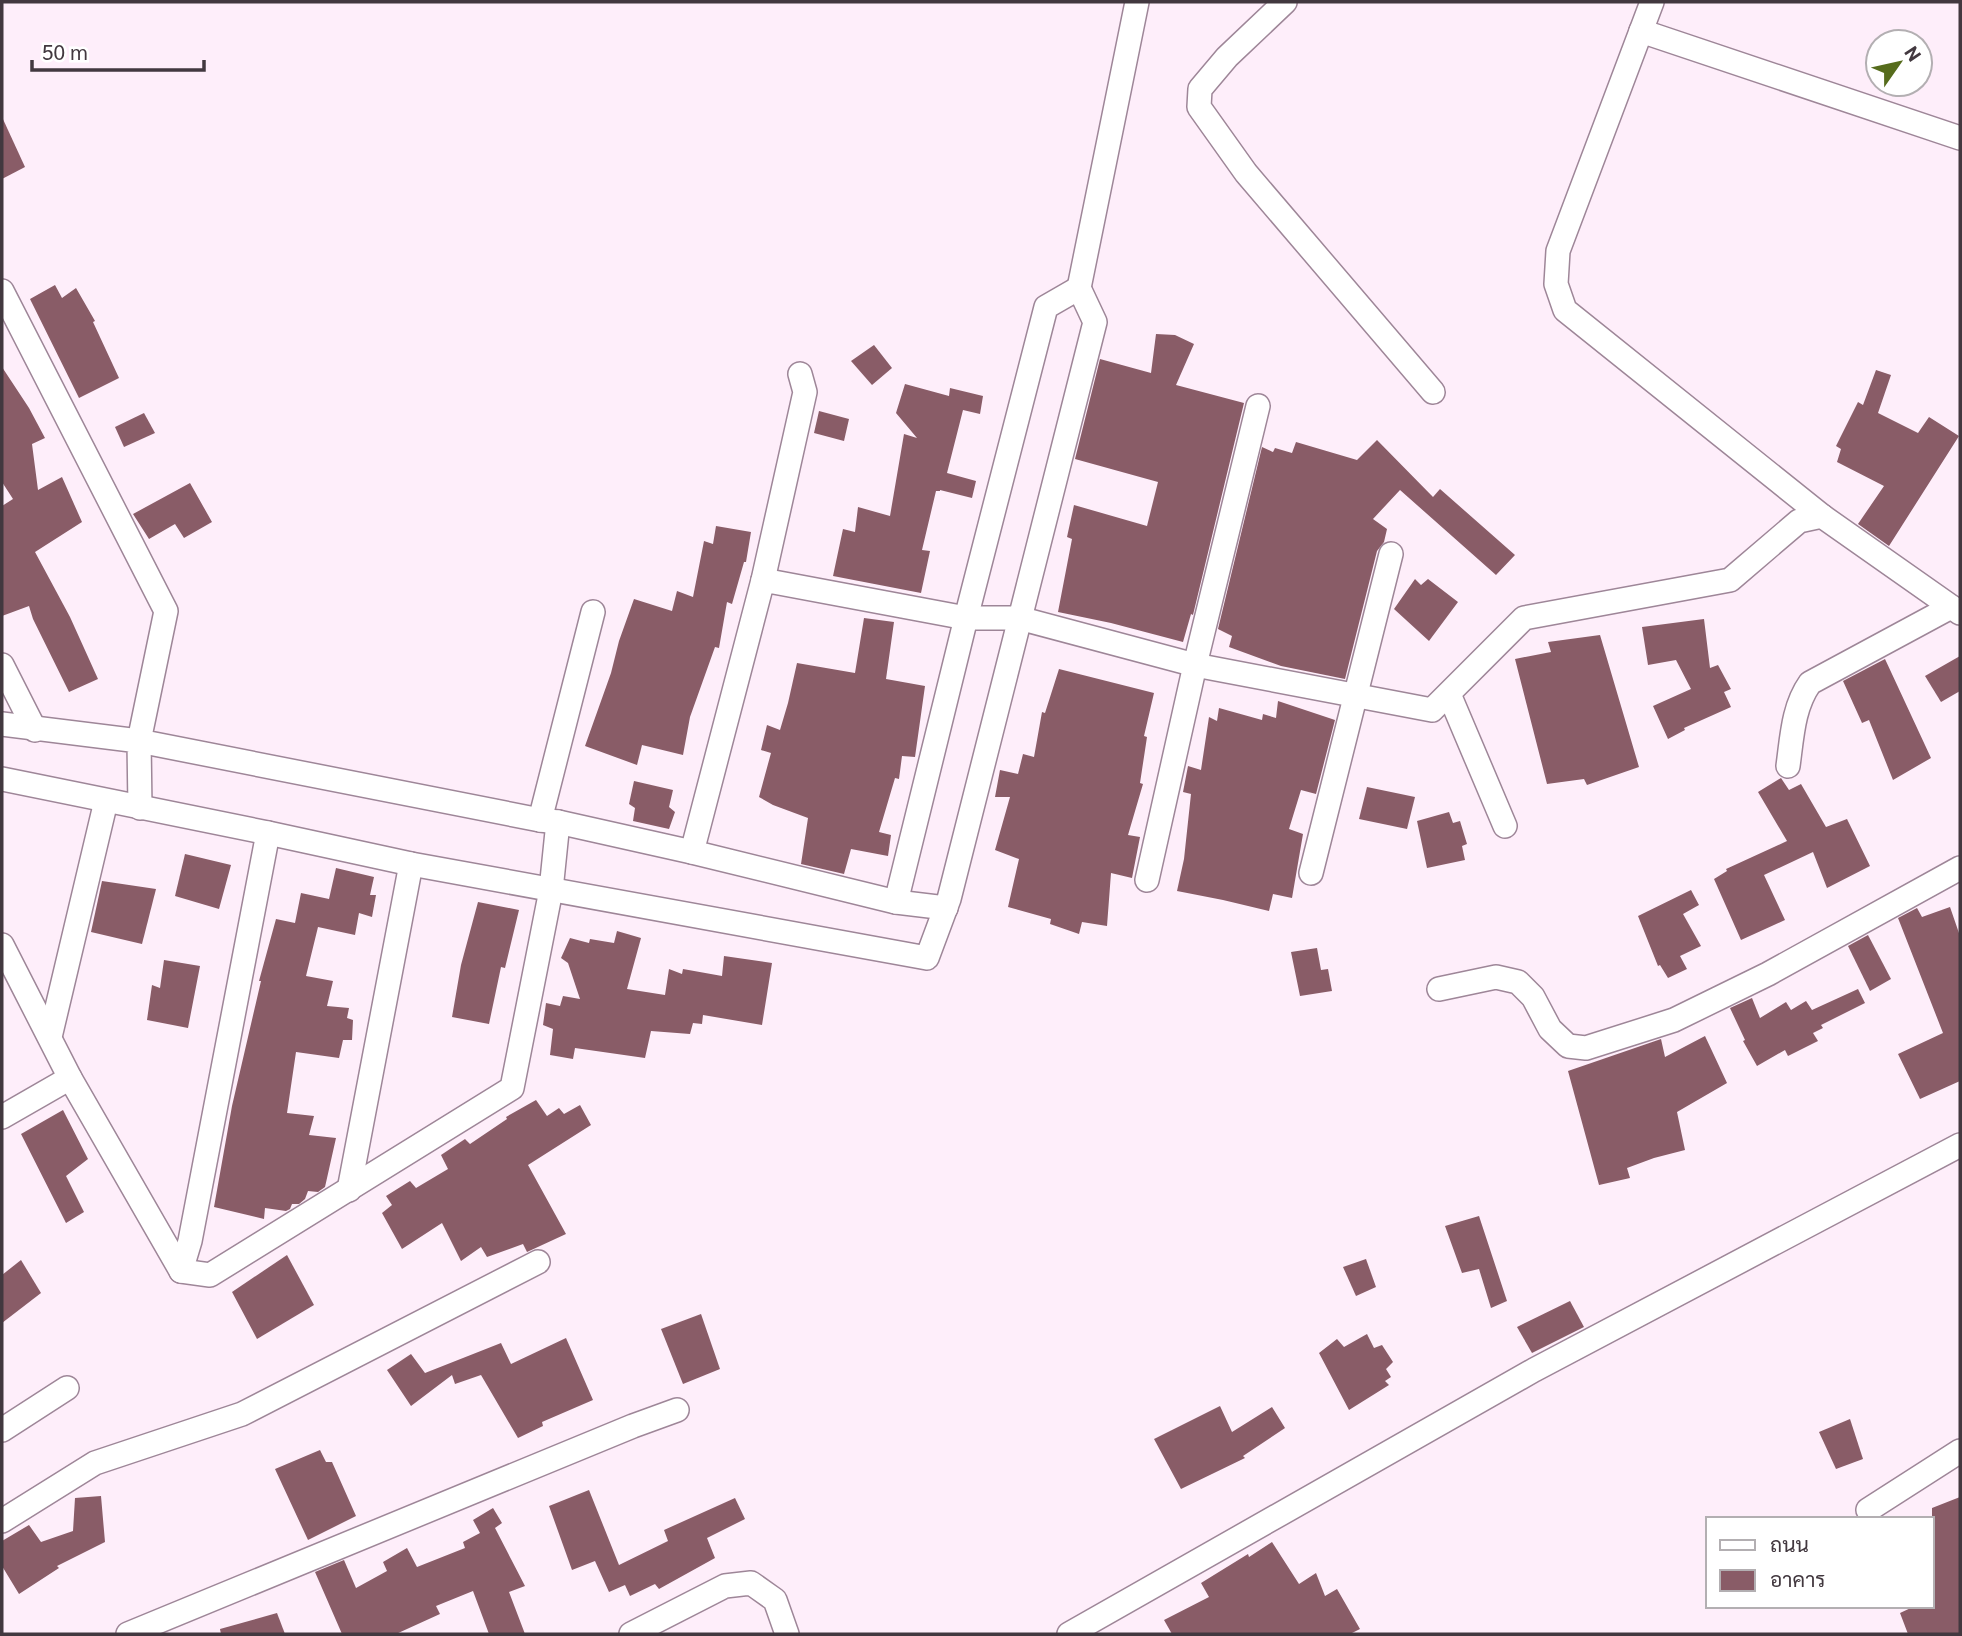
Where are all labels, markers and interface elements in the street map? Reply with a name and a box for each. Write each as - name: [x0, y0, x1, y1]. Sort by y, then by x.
- scale bar: [32, 28, 203, 72]
- north arrow: [1864, 28, 1934, 98]
- text: 50 m: [42, 38, 88, 65]
- text: N: [1900, 41, 1928, 65]
- legend: [1706, 1517, 1934, 1608]
- text: ถนน: [1770, 1530, 1809, 1557]
- text: อาคาร: [1770, 1565, 1826, 1592]

